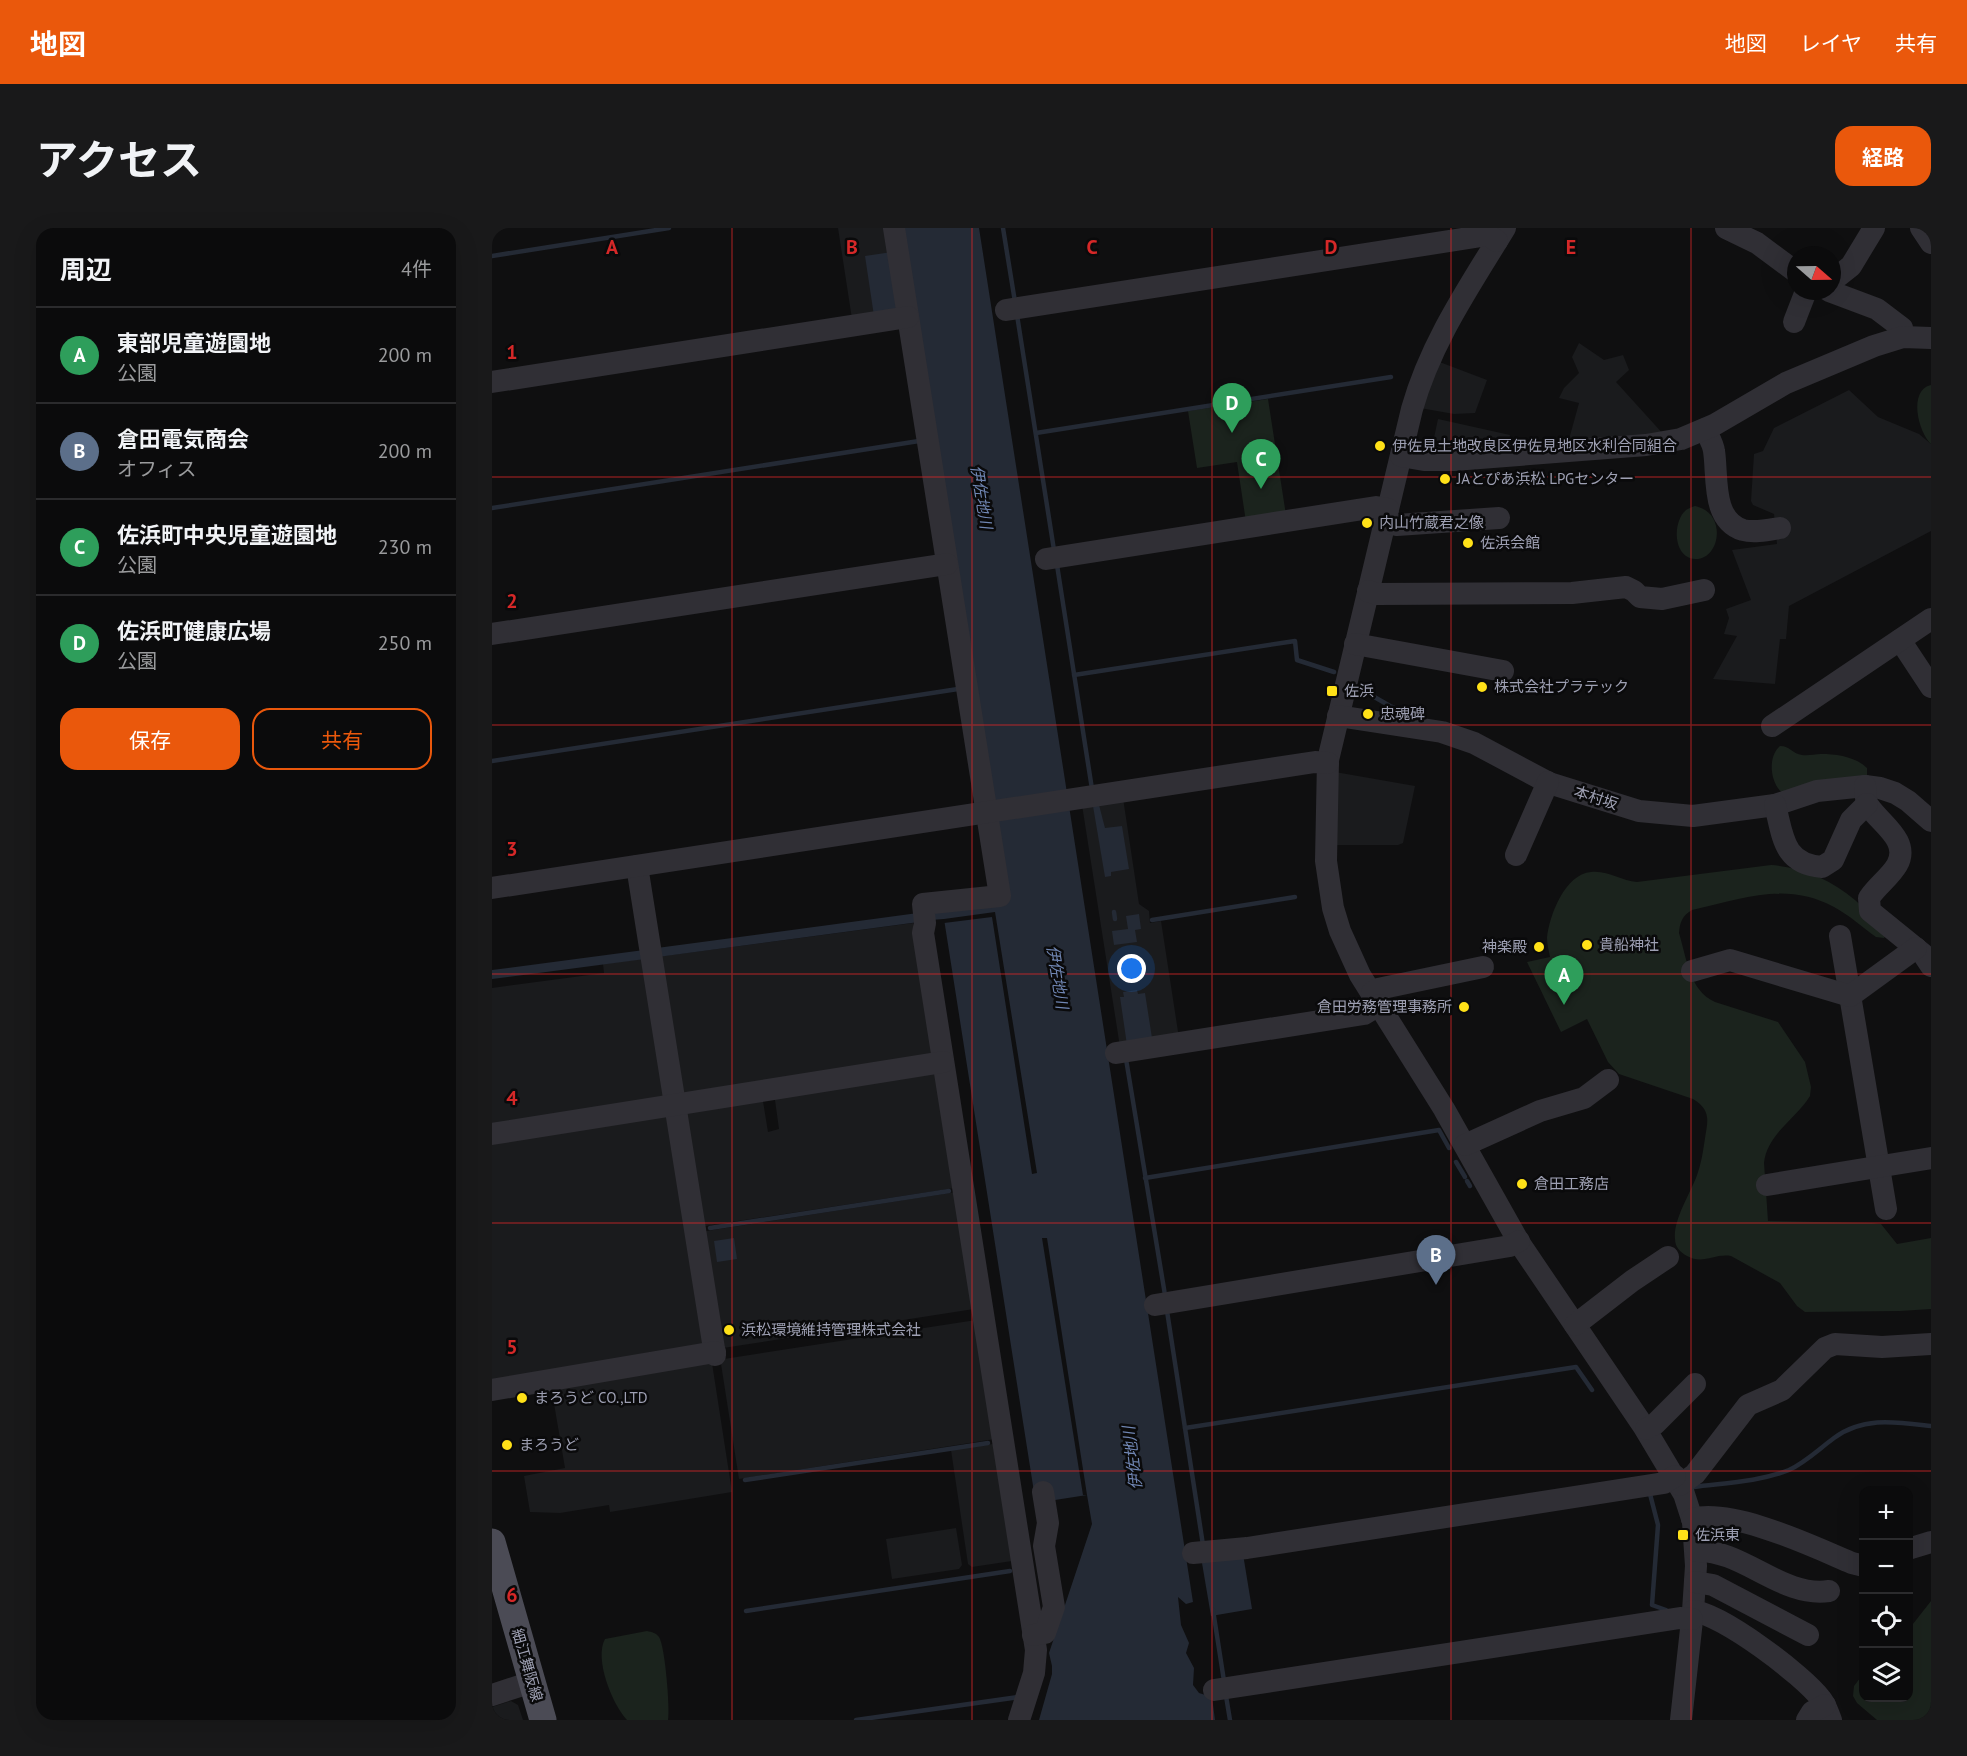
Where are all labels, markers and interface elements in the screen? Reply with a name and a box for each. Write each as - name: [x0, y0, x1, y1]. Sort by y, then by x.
- text: 地図: [30, 25, 86, 62]
- text: 地図: [1725, 30, 1767, 57]
- text: レイヤ: [1800, 30, 1862, 57]
- text: 共有: [1895, 30, 1937, 57]
- button: 経路: [1835, 126, 1931, 186]
- text: アクセス: [36, 132, 202, 187]
- text: A: [606, 234, 619, 260]
- text: B: [846, 234, 858, 260]
- text: C: [1086, 234, 1098, 260]
- text: D: [1325, 234, 1338, 260]
- text: E: [1566, 234, 1576, 260]
- north arrow: [1787, 246, 1841, 300]
- text: 周辺: [60, 253, 112, 286]
- text: 4件: [401, 256, 432, 282]
- text: 東部児童遊園地: [117, 329, 271, 357]
- text: 1: [506, 339, 518, 365]
- text: A: [73, 342, 86, 368]
- text: 200 m: [378, 342, 432, 368]
- text: 公園: [117, 360, 157, 386]
- pin: D: [1212, 384, 1252, 433]
- text: 倉田電気商会: [117, 425, 249, 453]
- place label: 伊佐見土地改良区伊佐見地区水利合同組合: [1392, 436, 1677, 455]
- text: B: [74, 438, 85, 464]
- text: 200 m: [378, 438, 432, 464]
- marker: 伊佐見土地改良区伊佐見地区水利合同組合: [1373, 439, 1387, 453]
- pin: C: [1242, 440, 1280, 489]
- text: オフィス: [117, 456, 197, 482]
- water label: 伊佐地川: [967, 464, 997, 532]
- place label: JAとぴあ浜松 LPGセンター: [1456, 469, 1634, 488]
- marker: JAとぴあ浜松 LPGセンター: [1438, 472, 1452, 486]
- place label: 内山竹蔵君之像: [1379, 513, 1484, 532]
- marker: 内山竹蔵君之像: [1360, 516, 1374, 530]
- text: 佐浜町中央児童遊園地: [117, 521, 337, 549]
- place label: 佐浜会館: [1480, 533, 1540, 552]
- text: C: [74, 534, 85, 560]
- text: 230 m: [378, 534, 432, 560]
- marker: 佐浜会館: [1461, 536, 1475, 550]
- text: 公園: [117, 552, 157, 578]
- text: 2: [506, 588, 518, 614]
- text: 佐浜町健康広場: [117, 617, 271, 645]
- text: D: [73, 630, 86, 656]
- text: 250 m: [378, 630, 432, 656]
- text: 公園: [117, 648, 157, 674]
- place label: 株式会社プラテック: [1494, 677, 1629, 696]
- marker: 株式会社プラテック: [1475, 680, 1489, 694]
- place label: 佐浜: [1344, 681, 1374, 700]
- marker: 佐浜: [1325, 684, 1339, 698]
- place label: 忠魂碑: [1380, 704, 1425, 723]
- marker: 忠魂碑: [1361, 707, 1375, 721]
- button: 保存: [60, 708, 240, 770]
- button: 共有: [252, 708, 432, 770]
- street label: 本村坂: [1572, 782, 1620, 814]
- text: 3: [506, 836, 518, 862]
- place label: 貴船神社: [1599, 935, 1659, 954]
- place label: 神楽殿: [1482, 937, 1527, 956]
- marker: 貴船神社: [1580, 938, 1594, 952]
- marker: 神楽殿: [1532, 940, 1546, 954]
- water label: 伊佐地川: [1043, 944, 1073, 1012]
- your location: [1117, 954, 1146, 983]
- pin: A: [1544, 956, 1584, 1005]
- place label: 倉田労務管理事務所: [1317, 997, 1452, 1016]
- marker: 倉田労務管理事務所: [1457, 1000, 1471, 1014]
- text: 4: [506, 1085, 518, 1111]
- place label: 倉田工務店: [1534, 1174, 1609, 1193]
- marker: 倉田工務店: [1515, 1177, 1529, 1191]
- pin: B: [1416, 1236, 1456, 1285]
- place label: 浜松環境維持管理株式会社: [741, 1320, 921, 1339]
- marker: 浜松環境維持管理株式会社: [722, 1323, 736, 1337]
- text: 5: [506, 1334, 518, 1360]
- place label: まろうど CO.,LTD: [534, 1388, 648, 1407]
- marker: まろうど CO.,LTD: [515, 1391, 529, 1405]
- water label: 伊佐地川: [1118, 1423, 1146, 1491]
- place label: まろうど: [519, 1435, 579, 1454]
- marker: まろうど: [500, 1438, 514, 1452]
- map controls: [1859, 1486, 1913, 1702]
- button: +: [1859, 1486, 1913, 1540]
- place label: 佐浜東: [1695, 1525, 1740, 1544]
- marker: 佐浜東: [1676, 1528, 1690, 1542]
- button: −: [1859, 1540, 1913, 1594]
- text: 6: [506, 1582, 518, 1608]
- button: locate: [1859, 1594, 1913, 1648]
- street label: 細江舞阪線: [508, 1626, 547, 1704]
- button: layers: [1859, 1648, 1913, 1702]

